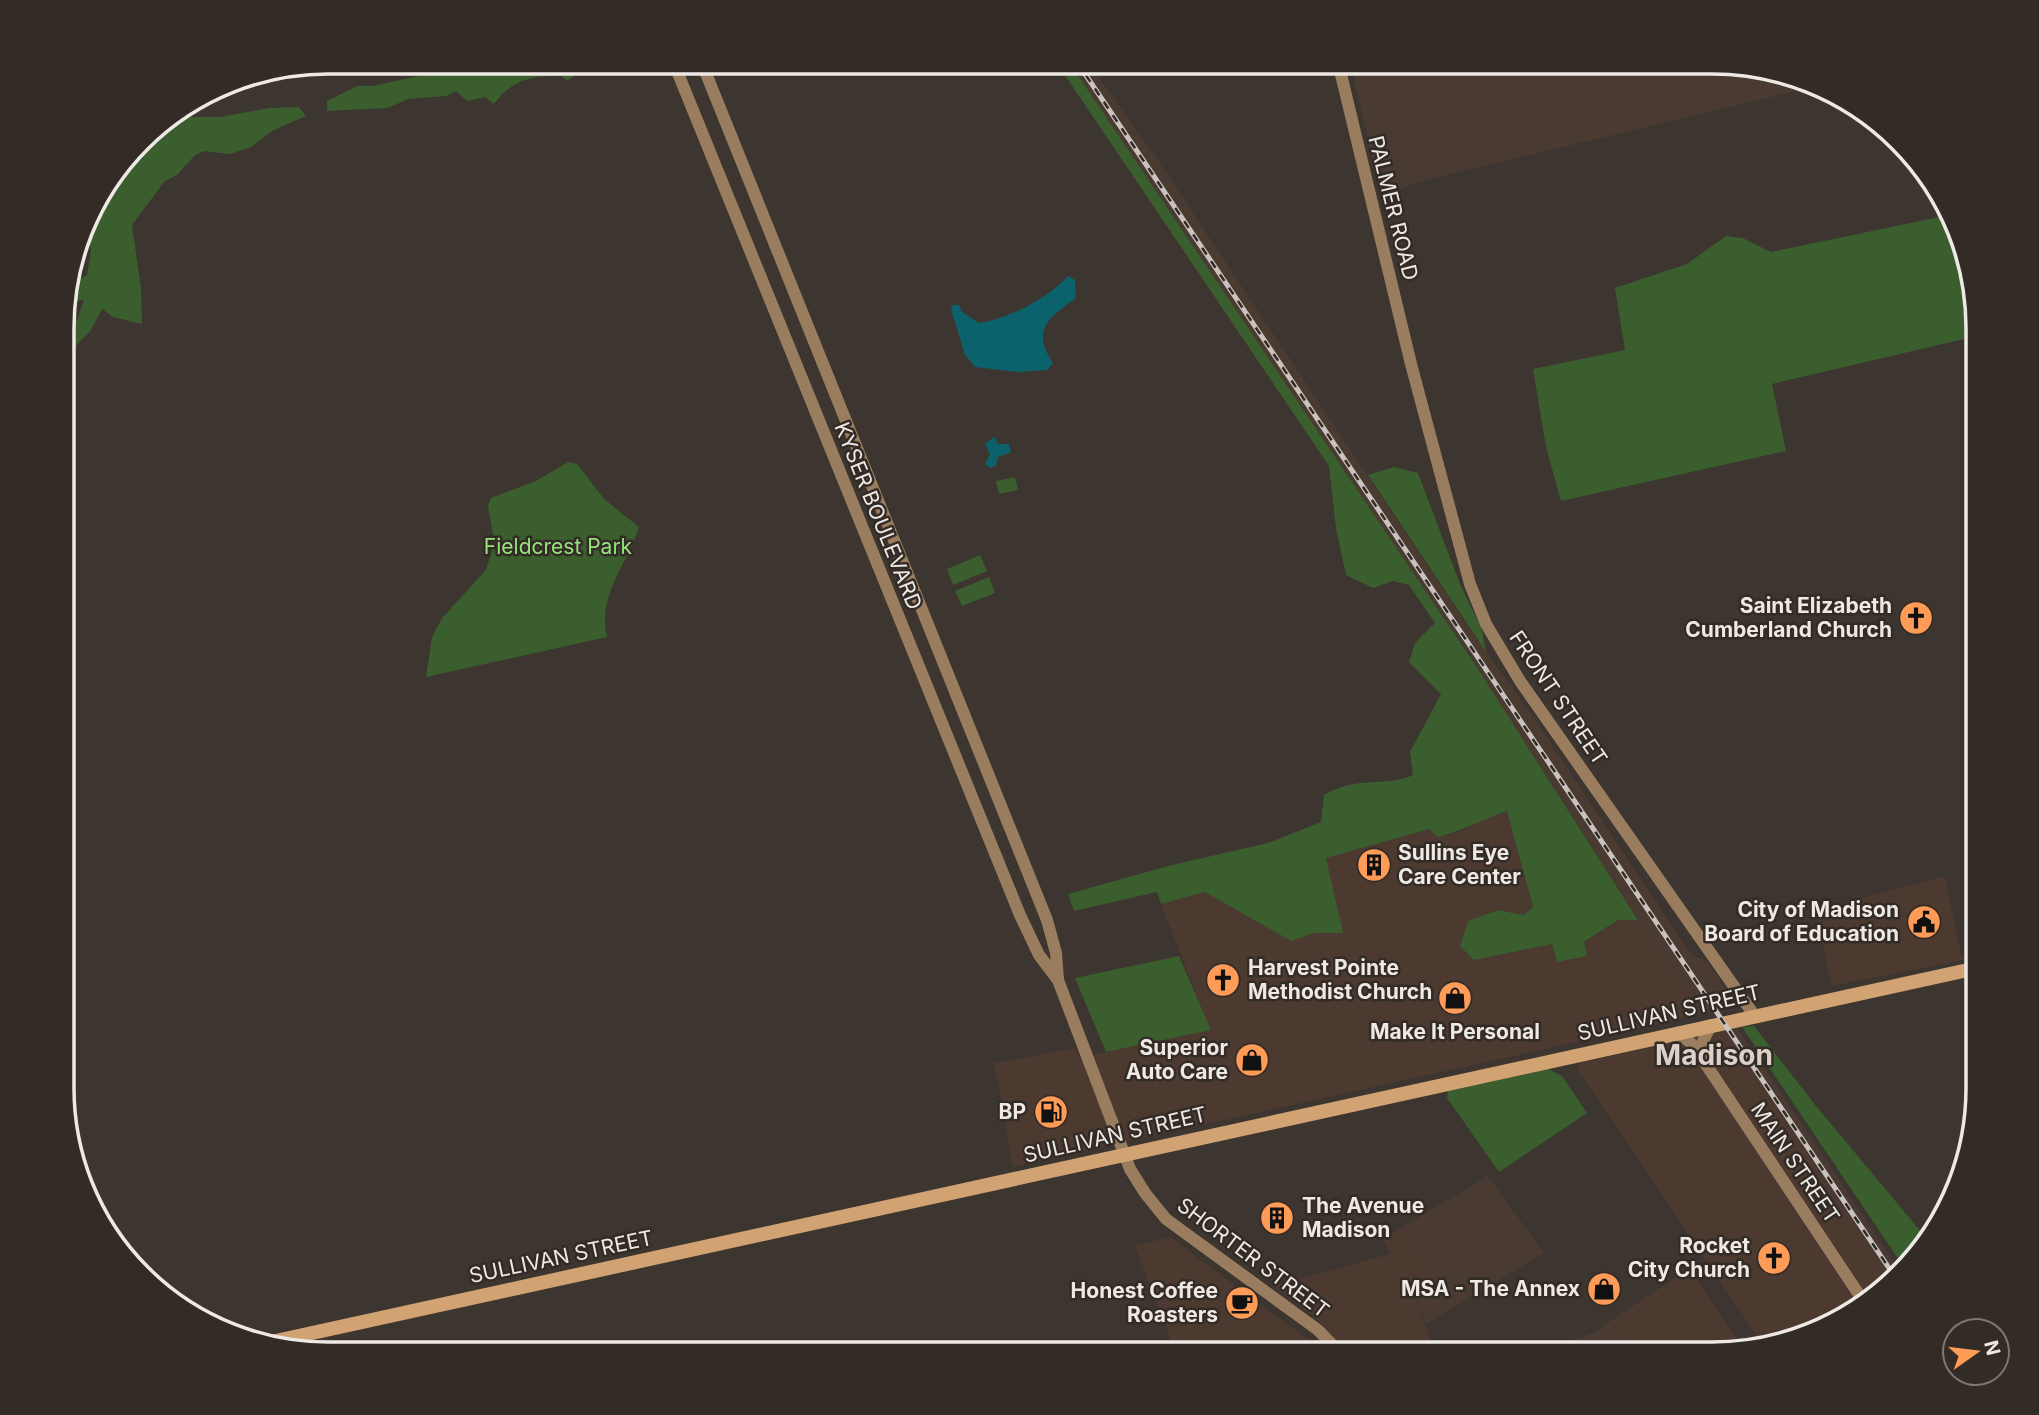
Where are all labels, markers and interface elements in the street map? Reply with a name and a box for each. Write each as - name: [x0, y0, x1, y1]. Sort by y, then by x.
- street label: PALMER ROAD: [1363, 133, 1423, 283]
- street label: KYSER BOULEVARD: [829, 418, 928, 613]
- park label: Fieldcrest Park: [484, 534, 633, 559]
- place label: Saint Elizabeth Cumberland Church: [1685, 593, 1892, 642]
- church icon: Saint Elizabeth Cumberland Church: [1897, 599, 1935, 637]
- street label: FRONT STREET: [1504, 626, 1613, 770]
- place label: Sullins Eye Care Center: [1398, 840, 1521, 889]
- building icon: Sullins Eye Care Center: [1355, 846, 1393, 884]
- place label: City of Madison Board of Education: [1704, 897, 1899, 946]
- public building icon: City of Madison Board of Education: [1905, 903, 1943, 941]
- place label: Harvest Pointe Methodist Church: [1248, 955, 1432, 1004]
- church icon: Harvest Pointe Methodist Church: [1204, 961, 1242, 999]
- shop icon: Make It Personal: [1436, 979, 1474, 1017]
- street label: SULLIVAN STREET: [1575, 979, 1763, 1046]
- place label: Make It Personal: [1370, 1019, 1540, 1044]
- place label: Superior Auto Care: [1126, 1035, 1228, 1084]
- district label: Madison: [1655, 1038, 1773, 1072]
- shop icon: Superior Auto Care: [1233, 1041, 1271, 1079]
- fuel station icon: BP: [1032, 1093, 1070, 1131]
- street label: MAIN STREET: [1746, 1098, 1845, 1228]
- place label: BP: [998, 1099, 1026, 1124]
- street label: SULLIVAN STREET: [1021, 1101, 1209, 1168]
- street label: SHORTER STREET: [1172, 1192, 1334, 1323]
- place label: The Avenue Madison: [1302, 1193, 1424, 1242]
- building icon: The Avenue Madison: [1258, 1199, 1296, 1237]
- street label: SULLIVAN STREET: [467, 1225, 655, 1288]
- place label: Rocket City Church: [1628, 1233, 1750, 1282]
- church icon: Rocket City Church: [1755, 1239, 1793, 1277]
- shop icon: MSA - The Annex: [1585, 1270, 1623, 1308]
- place label: MSA - The Annex: [1401, 1276, 1580, 1301]
- place label: Honest Coffee Roasters: [1071, 1278, 1218, 1327]
- cafe icon: Honest Coffee Roasters: [1223, 1284, 1261, 1322]
- north arrow: [1941, 1317, 2011, 1387]
- text: N: [1979, 1338, 2005, 1358]

